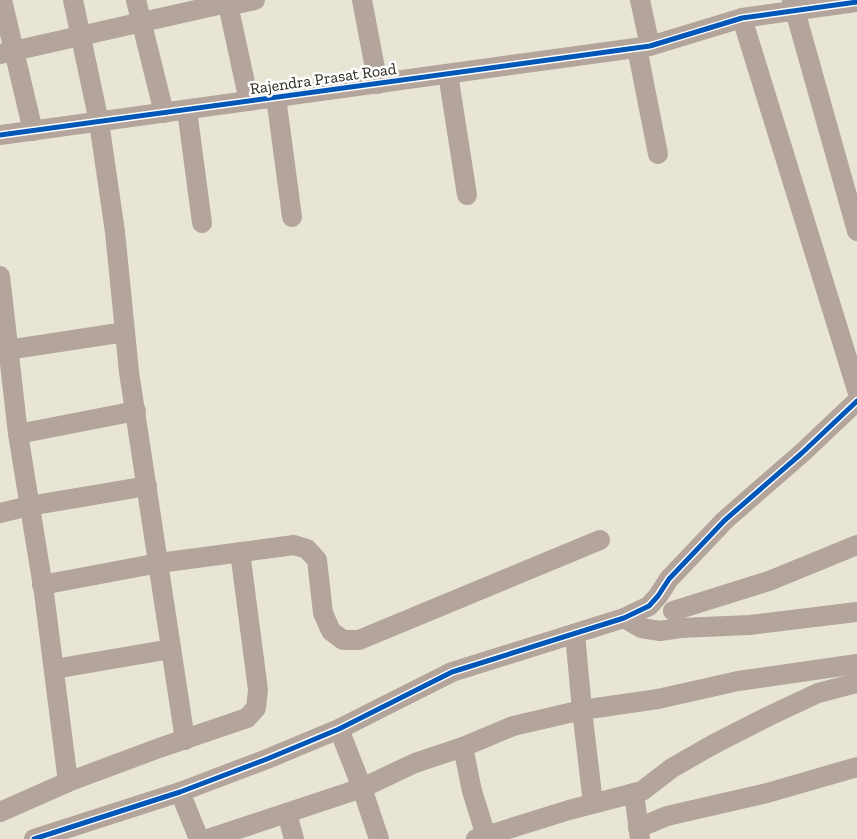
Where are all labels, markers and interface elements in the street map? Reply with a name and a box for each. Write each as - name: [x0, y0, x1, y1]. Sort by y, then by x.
- street label: Rajendra Prasat Road: [249, 59, 398, 98]

